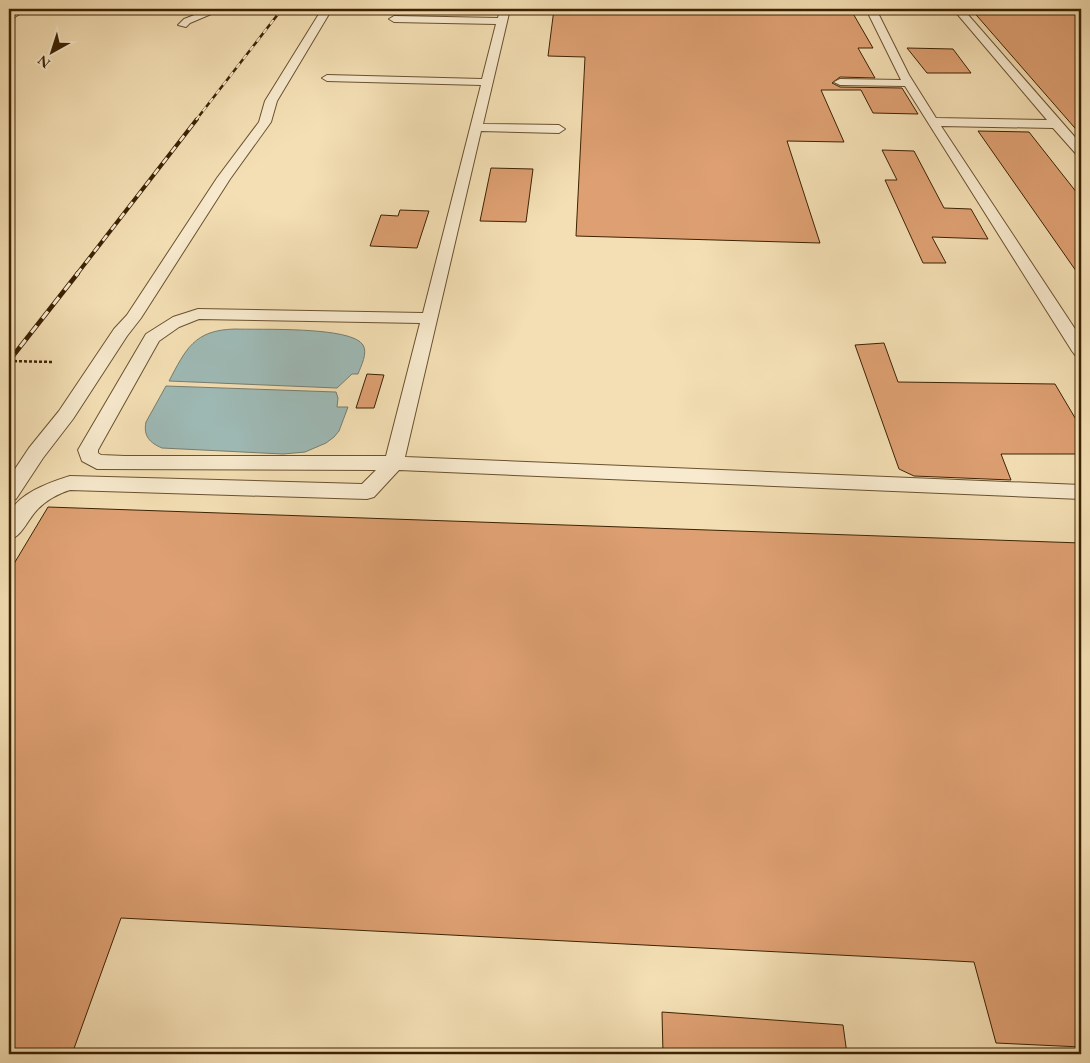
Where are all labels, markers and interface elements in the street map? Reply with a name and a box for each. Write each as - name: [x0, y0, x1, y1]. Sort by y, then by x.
- north arrow: [28, 28, 78, 78]
- text: N: [33, 51, 54, 73]

